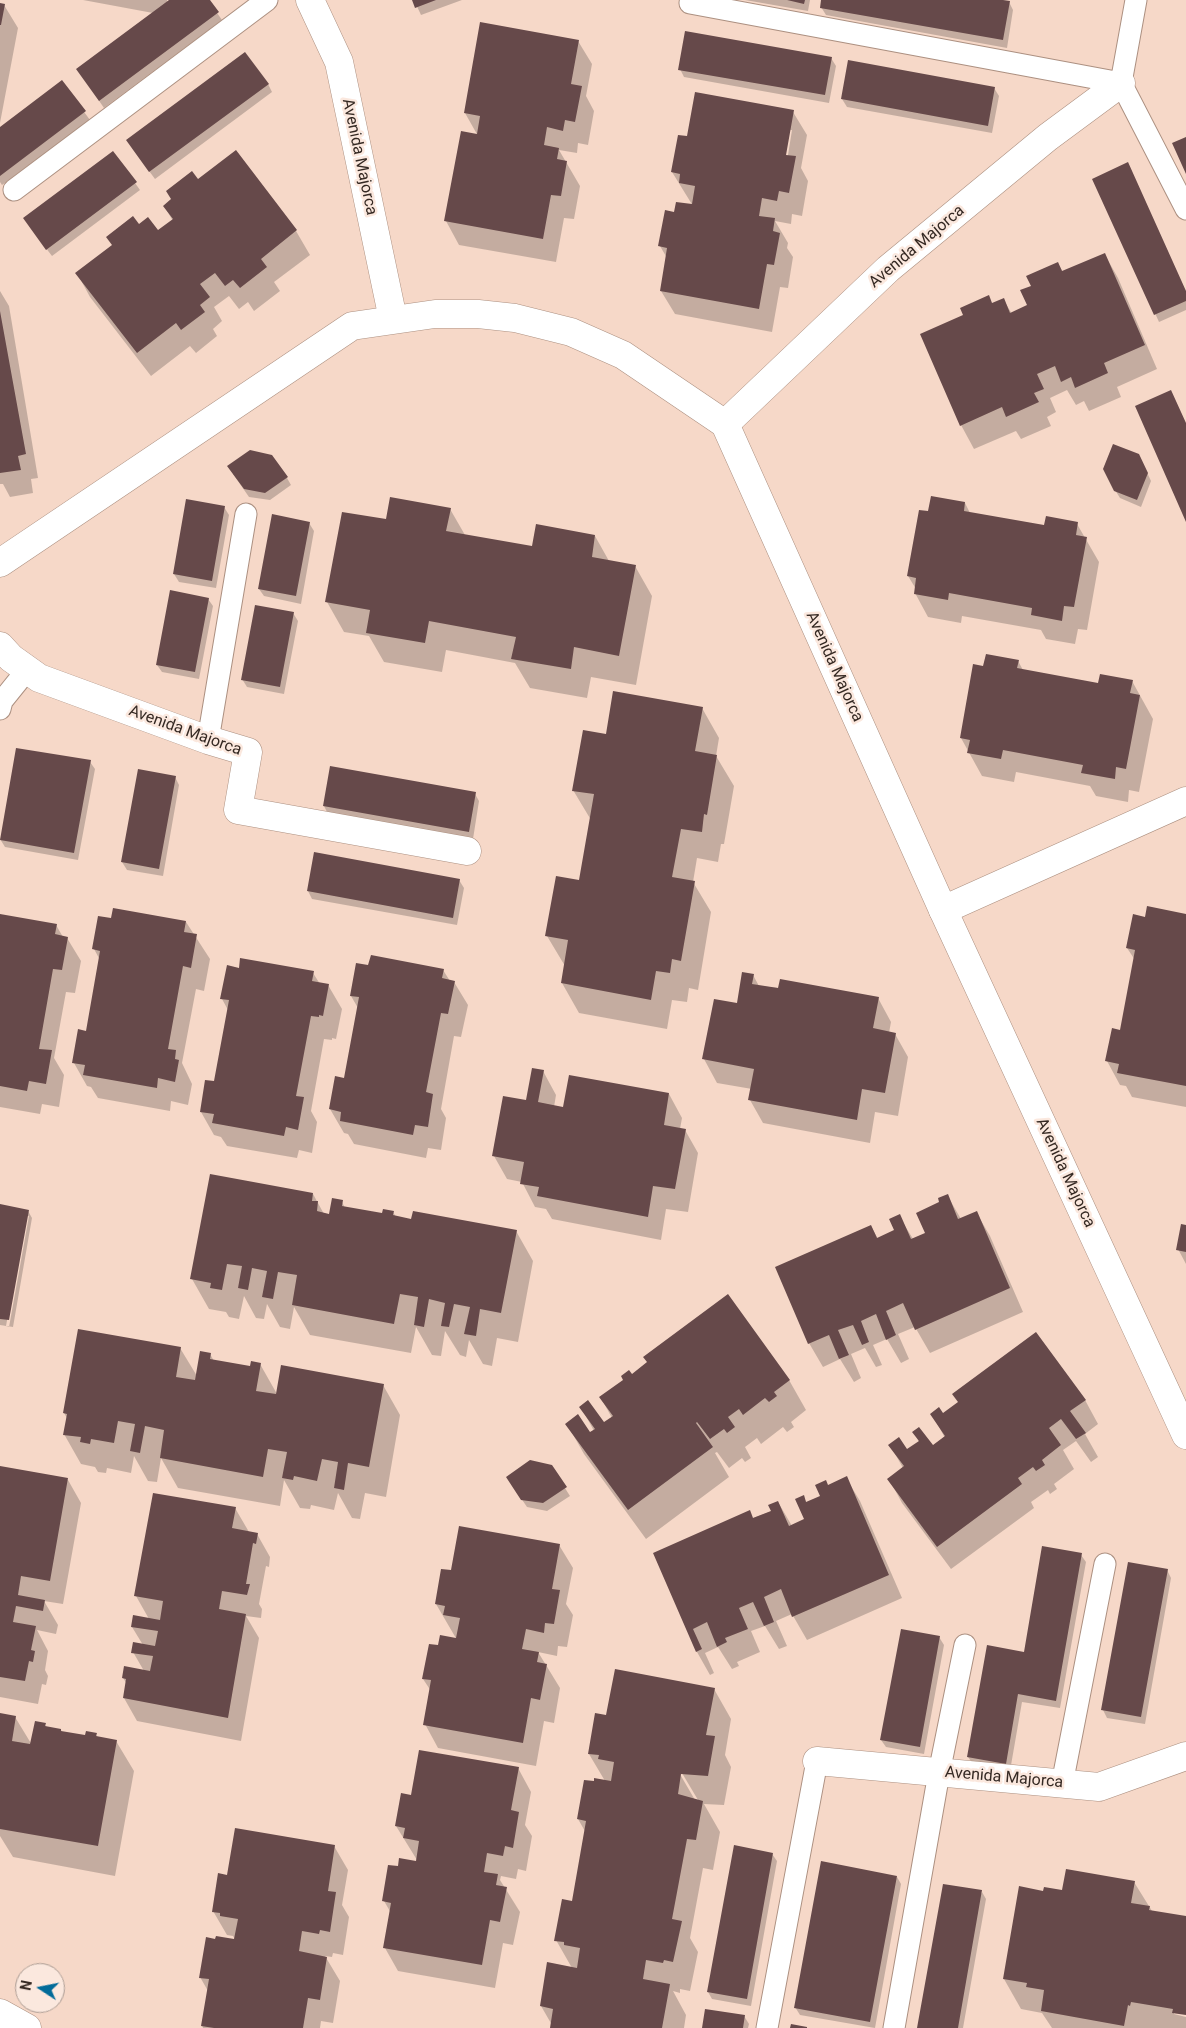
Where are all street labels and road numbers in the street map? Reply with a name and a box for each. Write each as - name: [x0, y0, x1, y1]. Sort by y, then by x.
- street label: Avenida Majorca: [337, 97, 381, 217]
- street label: Avenida Majorca: [865, 202, 969, 292]
- street label: Avenida Majorca: [801, 609, 867, 725]
- street label: Avenida Majorca: [126, 702, 244, 760]
- street label: Avenida Majorca: [1031, 1115, 1099, 1231]
- street label: Avenida Majorca: [944, 1763, 1064, 1793]

